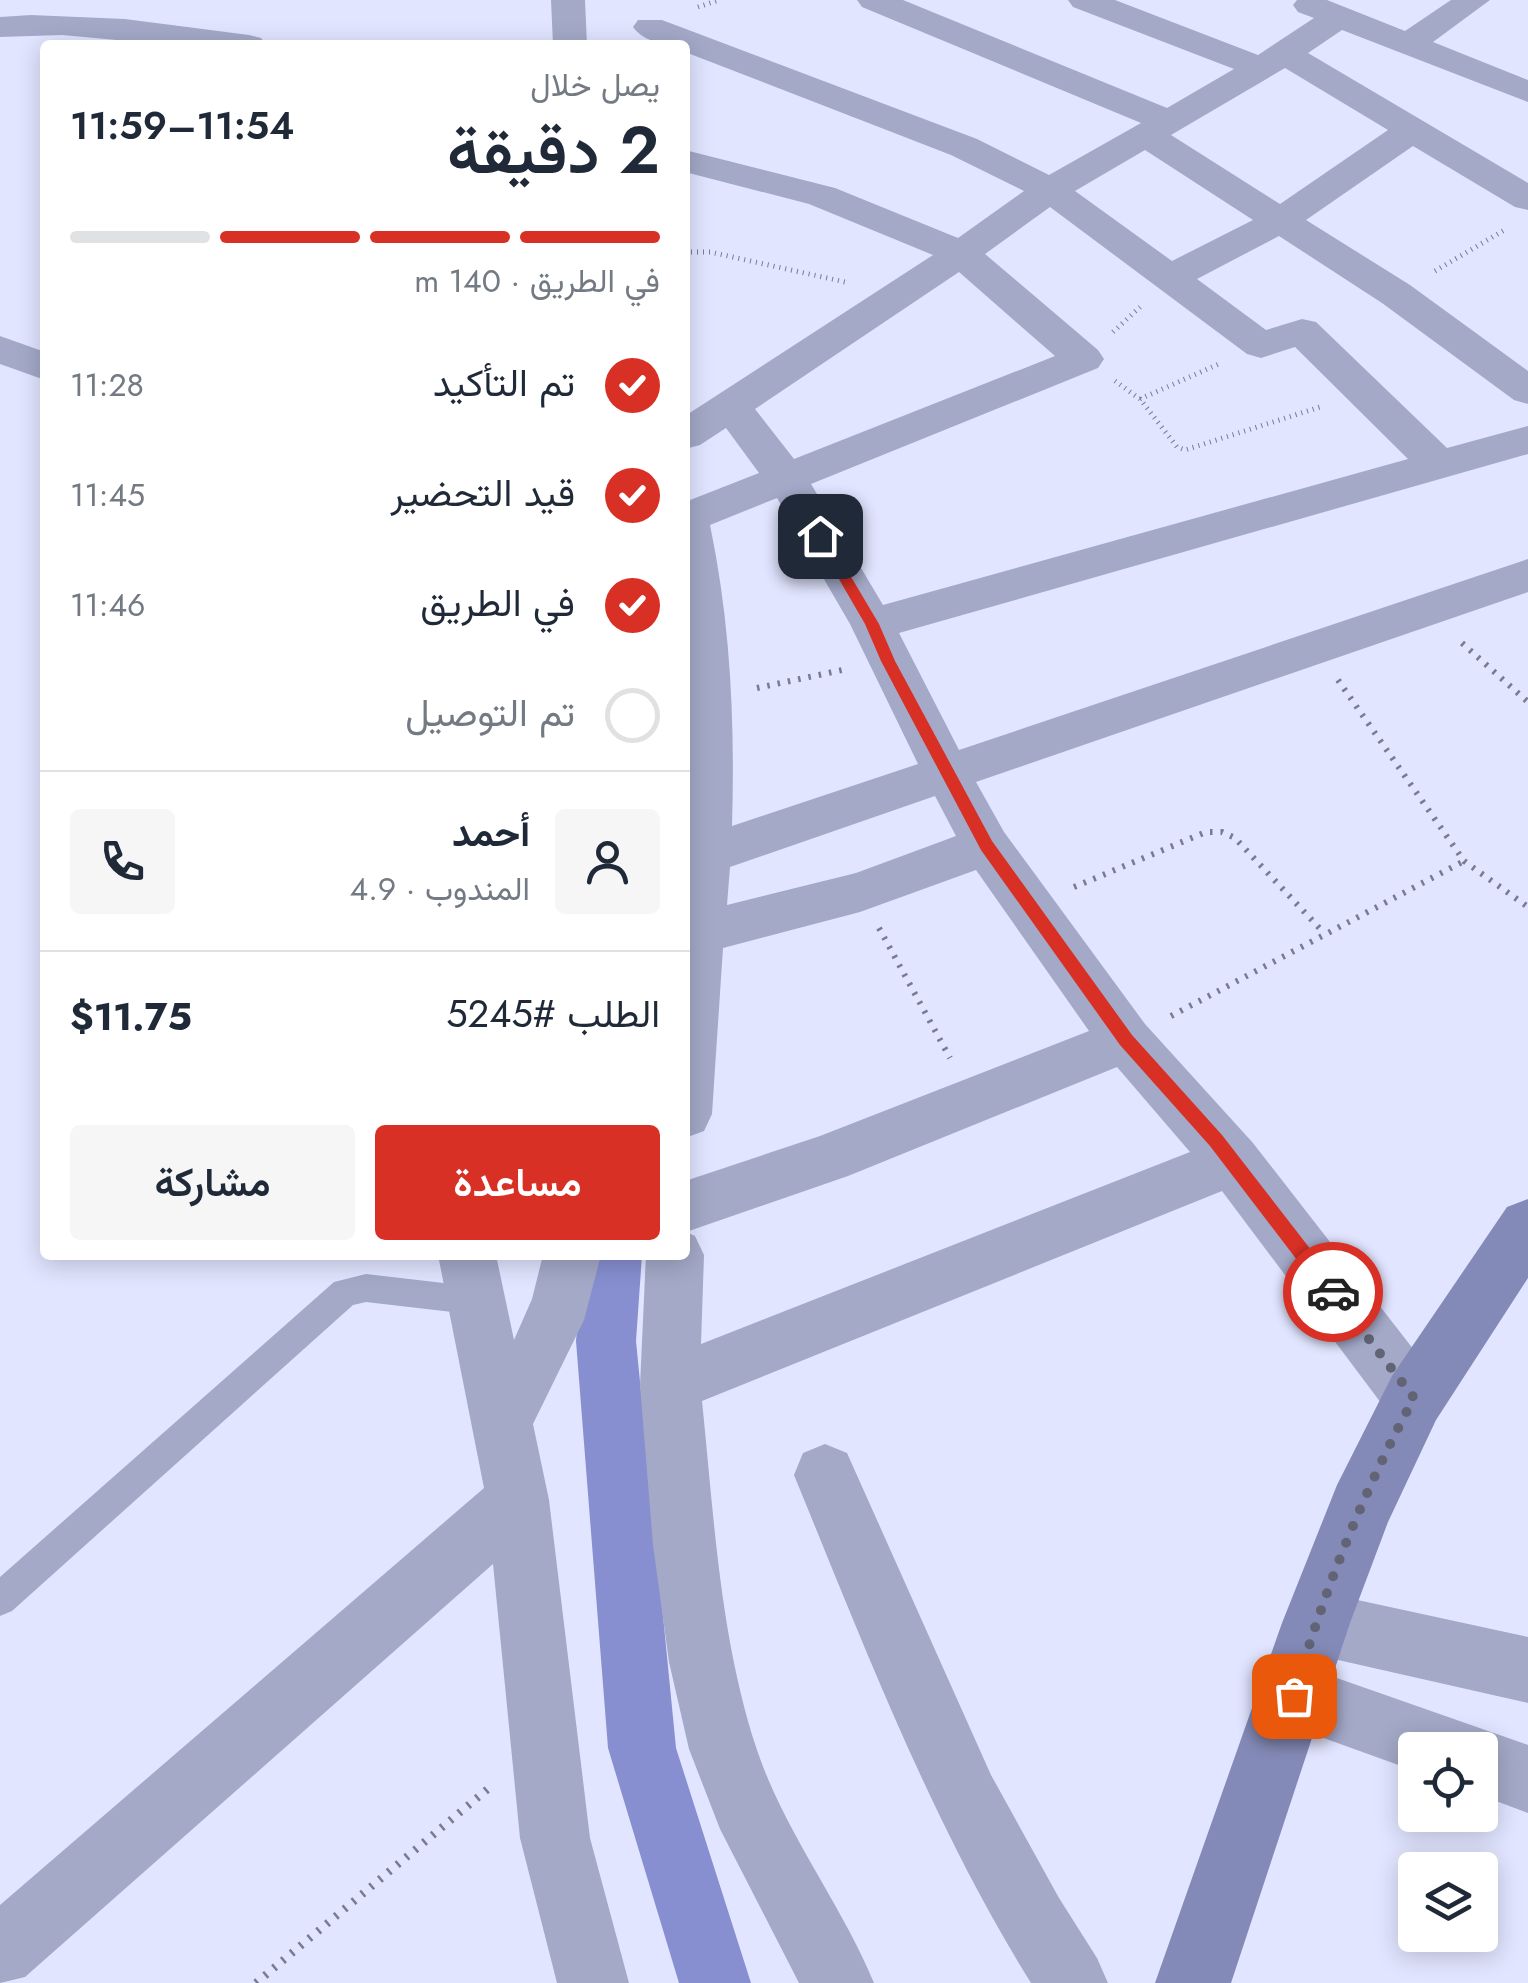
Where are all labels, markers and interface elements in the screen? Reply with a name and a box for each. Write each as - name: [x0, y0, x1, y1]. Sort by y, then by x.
- text: يصل خلال: [530, 62, 660, 108]
- text: 11:54–11:59: [70, 98, 294, 153]
- text: 2 دقيقة: [447, 103, 660, 197]
- text: في الطريق · 140 m: [414, 258, 660, 304]
- text: تم التأكيد: [433, 355, 575, 410]
- icon: check: [605, 358, 660, 413]
- text: 11:28: [70, 362, 144, 408]
- text: قيد التحضير: [391, 465, 575, 520]
- icon: check: [605, 468, 660, 523]
- text: 11:45: [70, 472, 145, 518]
- pin: [778, 494, 863, 579]
- icon: home: [793, 509, 848, 564]
- text: في الطريق: [420, 575, 575, 630]
- icon: check: [605, 578, 660, 633]
- text: 11:46: [70, 582, 146, 628]
- text: تم التوصيل: [405, 685, 575, 740]
- text: أحمد: [452, 805, 530, 860]
- button: phone: [70, 809, 175, 914]
- button: person: [555, 809, 660, 914]
- text: المندوب · 4.9: [350, 866, 530, 912]
- text: الطلب #5245: [446, 986, 660, 1041]
- text: $11.75: [70, 989, 192, 1044]
- button: مشاركة: [70, 1125, 355, 1240]
- button: مساعدة: [375, 1125, 660, 1240]
- courier: [1283, 1242, 1383, 1342]
- icon: car: [1306, 1265, 1361, 1320]
- pin: [1252, 1654, 1337, 1739]
- icon: bag: [1267, 1669, 1322, 1724]
- map controls: [1398, 1732, 1498, 1952]
- button: locate: [1398, 1732, 1498, 1832]
- button: layers: [1398, 1852, 1498, 1952]

